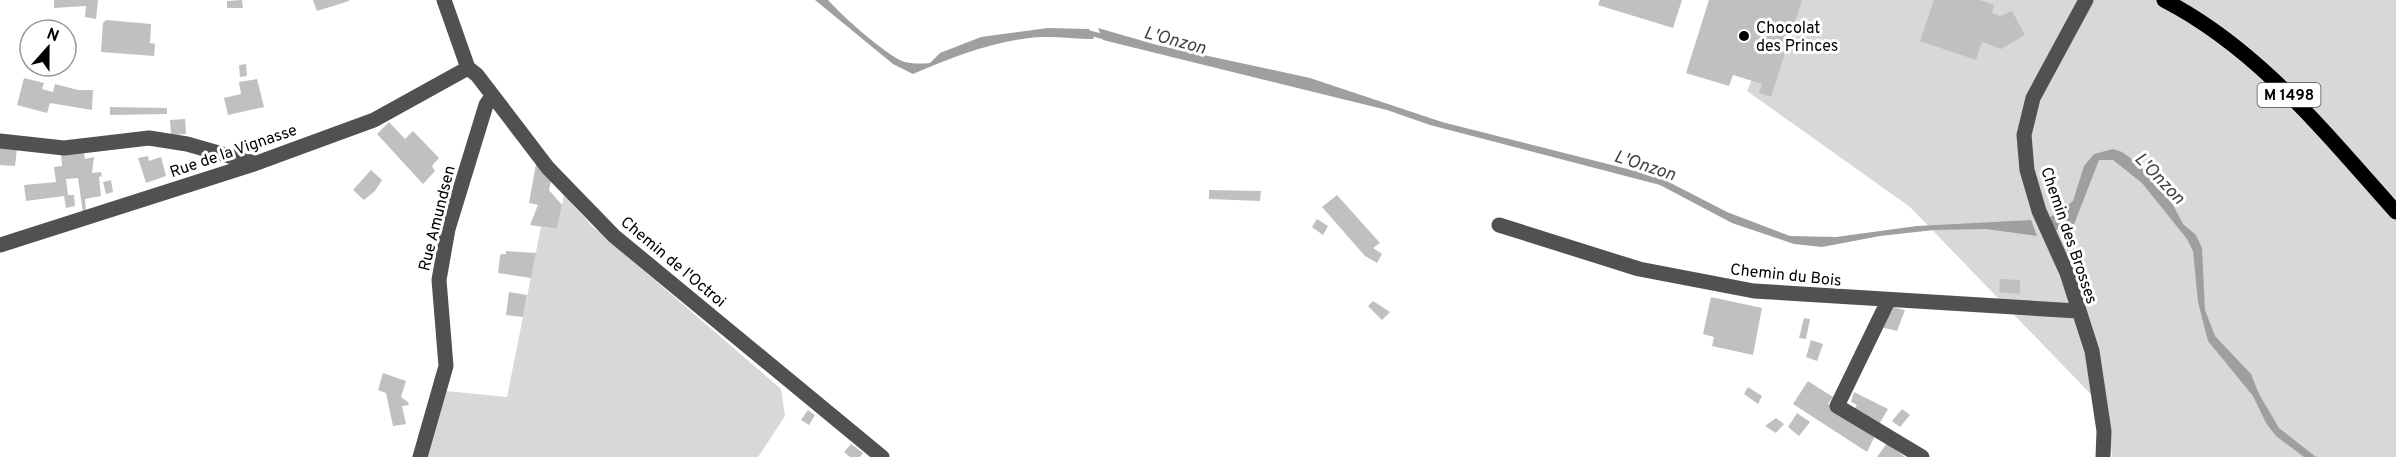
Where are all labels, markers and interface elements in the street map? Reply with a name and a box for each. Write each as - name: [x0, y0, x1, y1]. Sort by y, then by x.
- north arrow: [18, 18, 78, 78]
- place label: Chocolat des Princes: [1756, 19, 1838, 57]
- water label: L'Onzon: [1141, 22, 1208, 61]
- text: N: [44, 24, 62, 47]
- marker: Chocolat des Princes: [1737, 29, 1751, 43]
- road number: M 1498: [2258, 83, 2320, 107]
- street label: Rue de la Vignasse: [167, 121, 300, 183]
- water label: L'Onzon: [1611, 146, 1678, 187]
- water label: L'Onzon: [2129, 148, 2189, 210]
- street label: Rue Amundsen: [415, 164, 461, 273]
- street label: Chemin des Brosses: [2035, 165, 2101, 307]
- street label: Chemin de l'Octroi: [616, 213, 729, 312]
- street label: Chemin du Bois: [1729, 260, 1842, 292]

